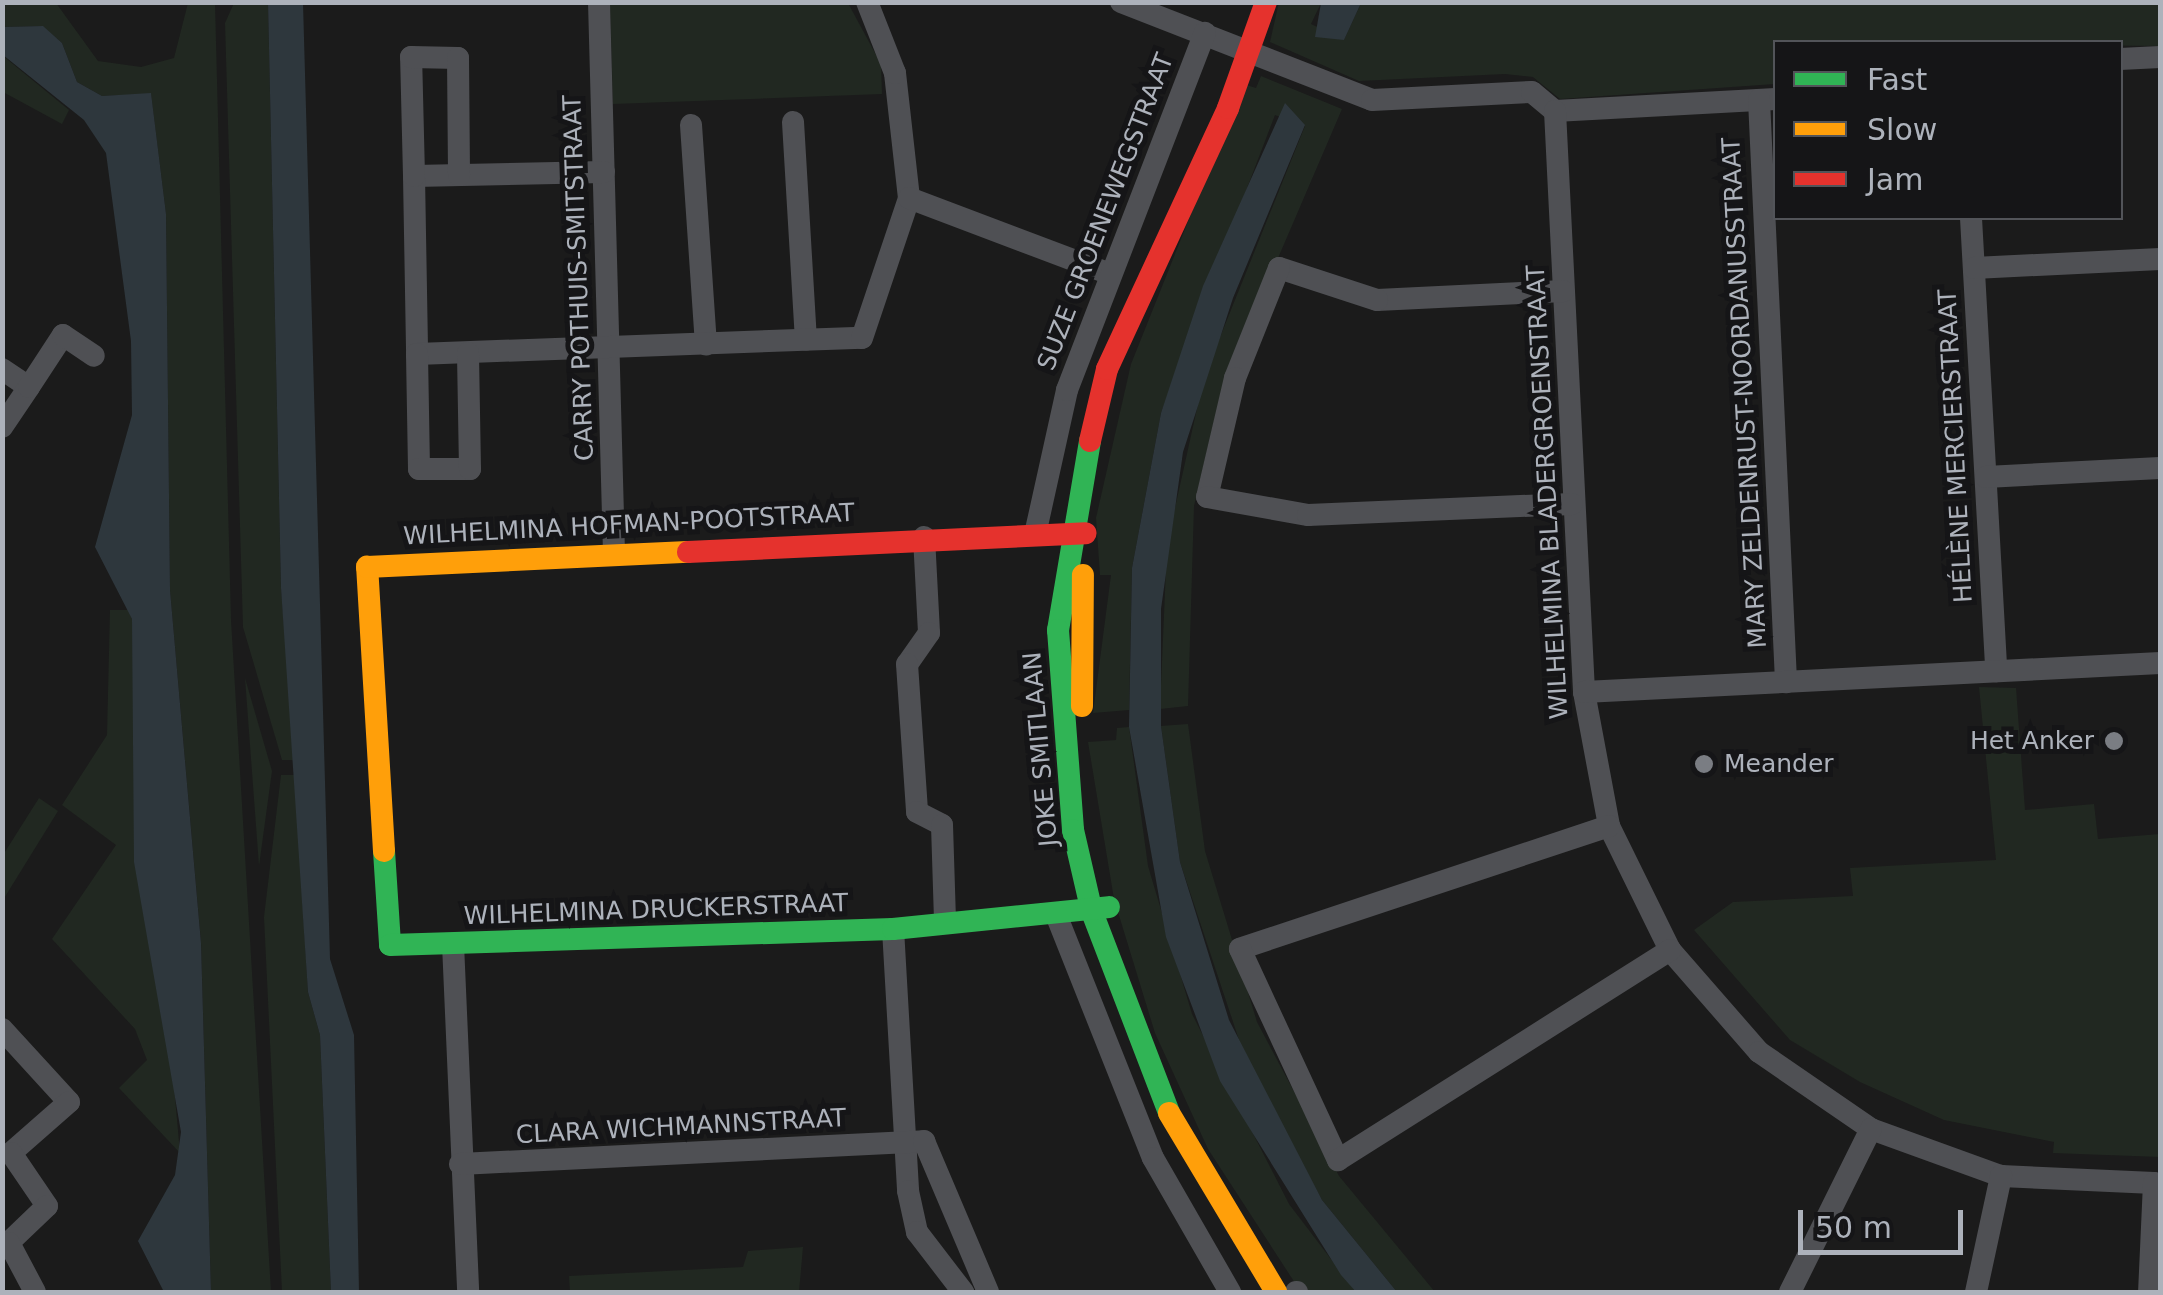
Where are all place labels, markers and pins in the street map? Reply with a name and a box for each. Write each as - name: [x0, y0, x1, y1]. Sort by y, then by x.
- place label: Het Anker: [1970, 726, 2094, 756]
- marker: Het Anker: [2103, 730, 2125, 752]
- place label: Meander: [1724, 749, 1834, 779]
- marker: Meander: [1693, 753, 1715, 775]

